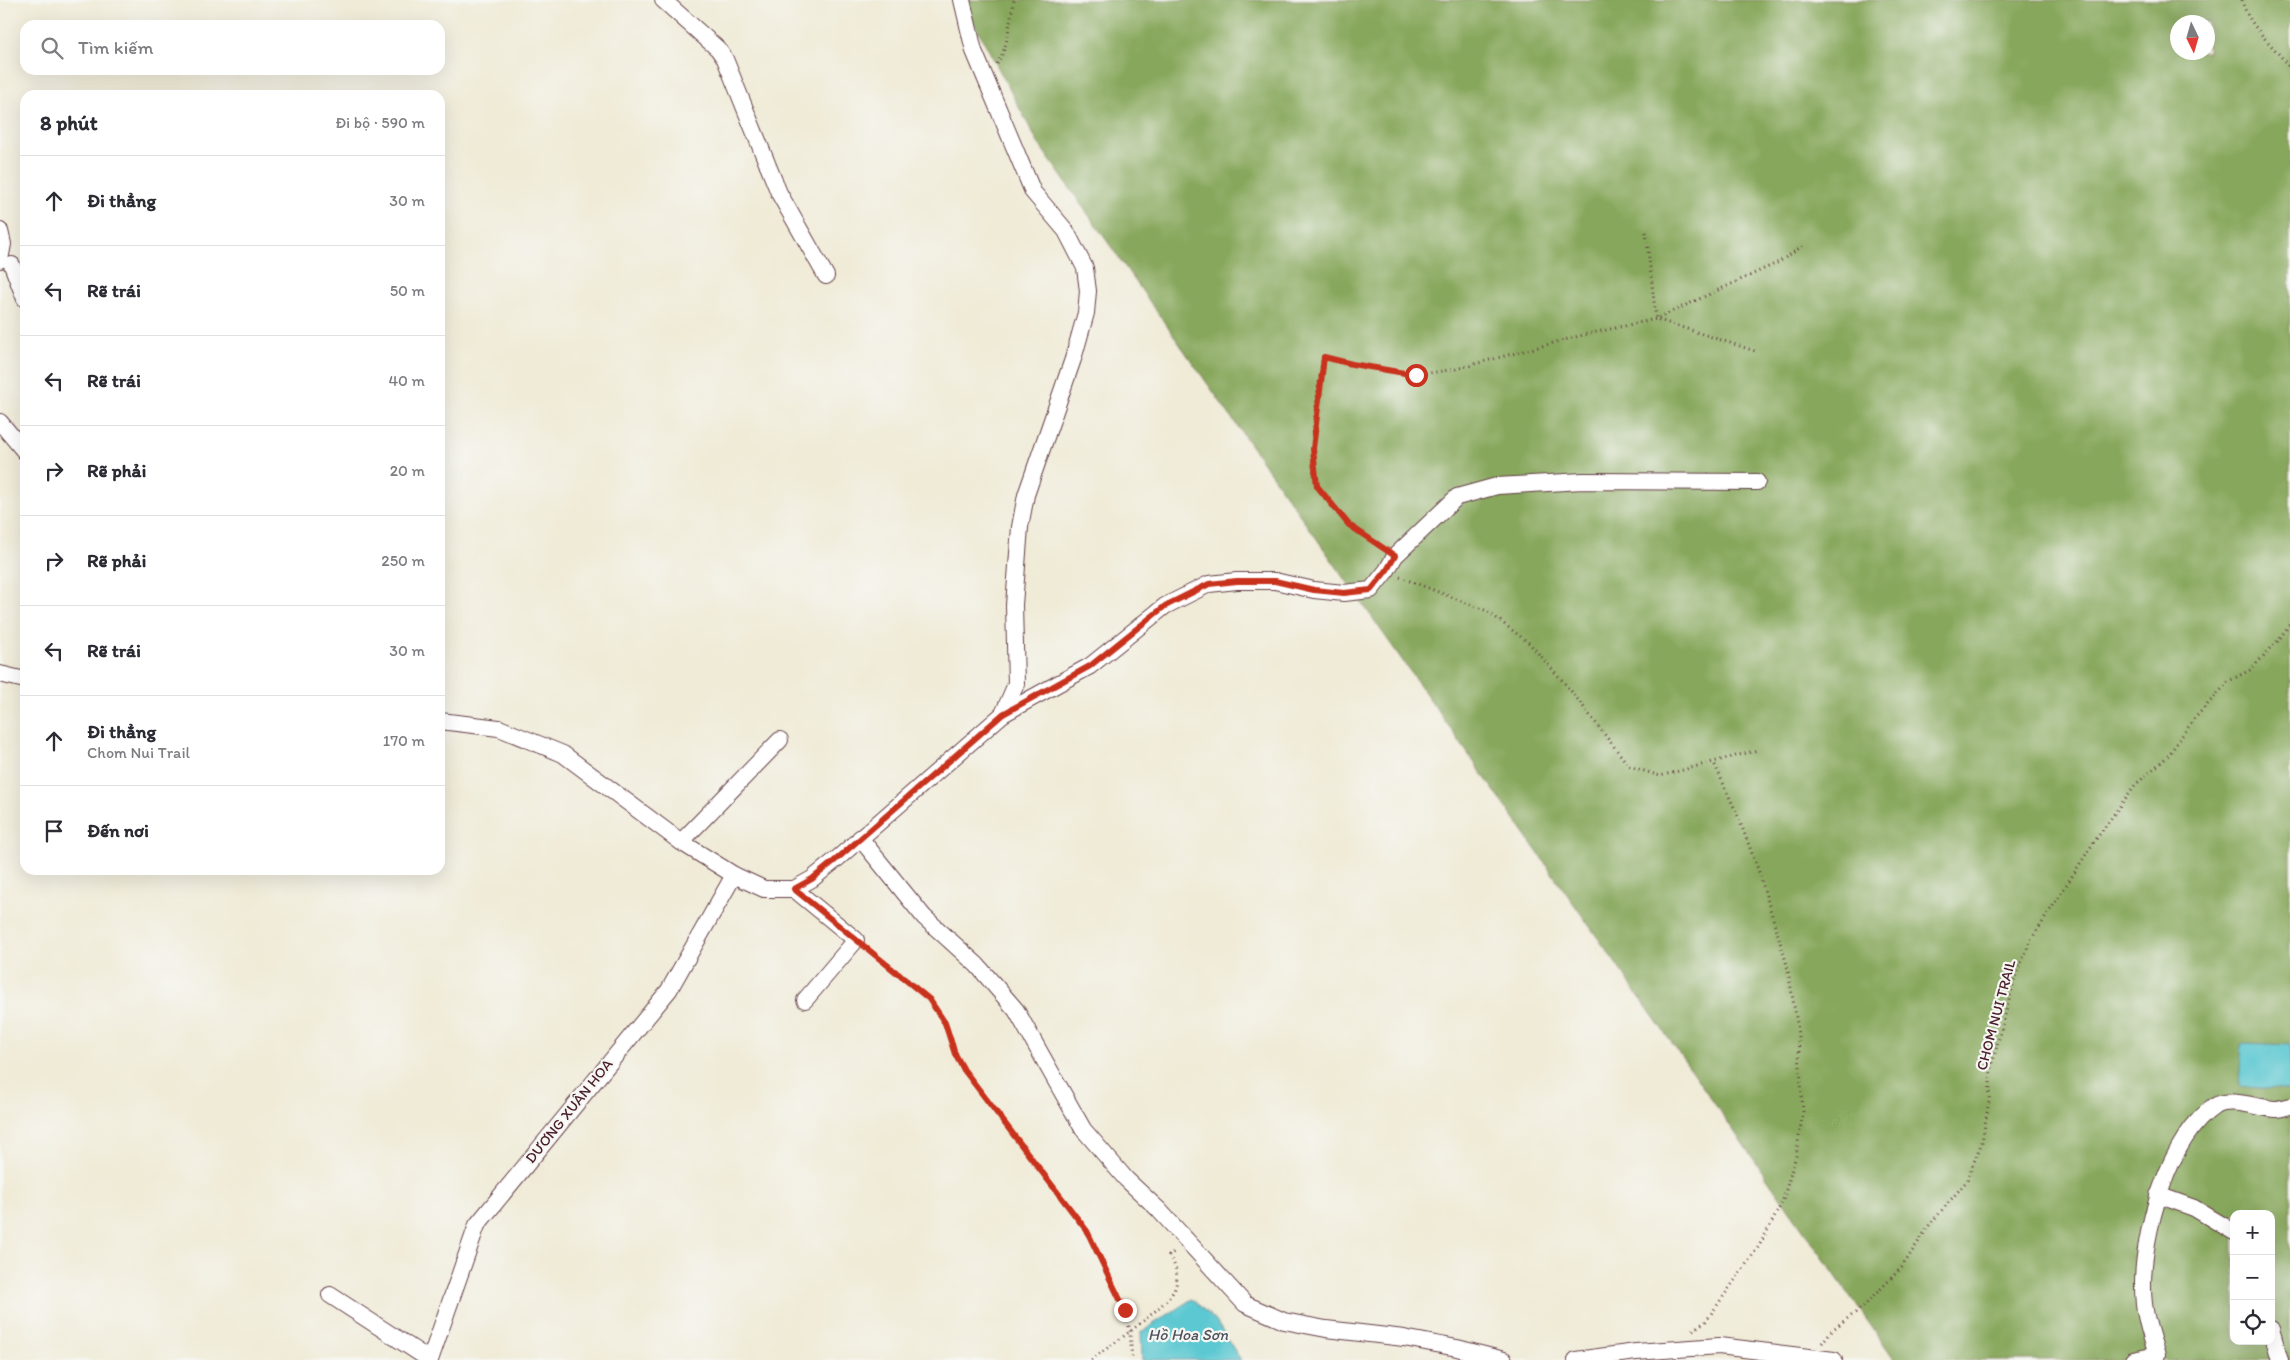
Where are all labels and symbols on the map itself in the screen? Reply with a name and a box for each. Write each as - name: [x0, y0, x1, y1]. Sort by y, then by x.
- north arrow: [2170, 15, 2215, 60]
- route start: [1405, 364, 1428, 387]
- street label: CHOM NUI TRAIL: [1973, 957, 2020, 1072]
- street label: DƯƠNG XUÂN HOA: [521, 1055, 617, 1167]
- route end: [1114, 1299, 1137, 1322]
- water label: Hồ Hoa Sơn: [1148, 1325, 1228, 1344]

